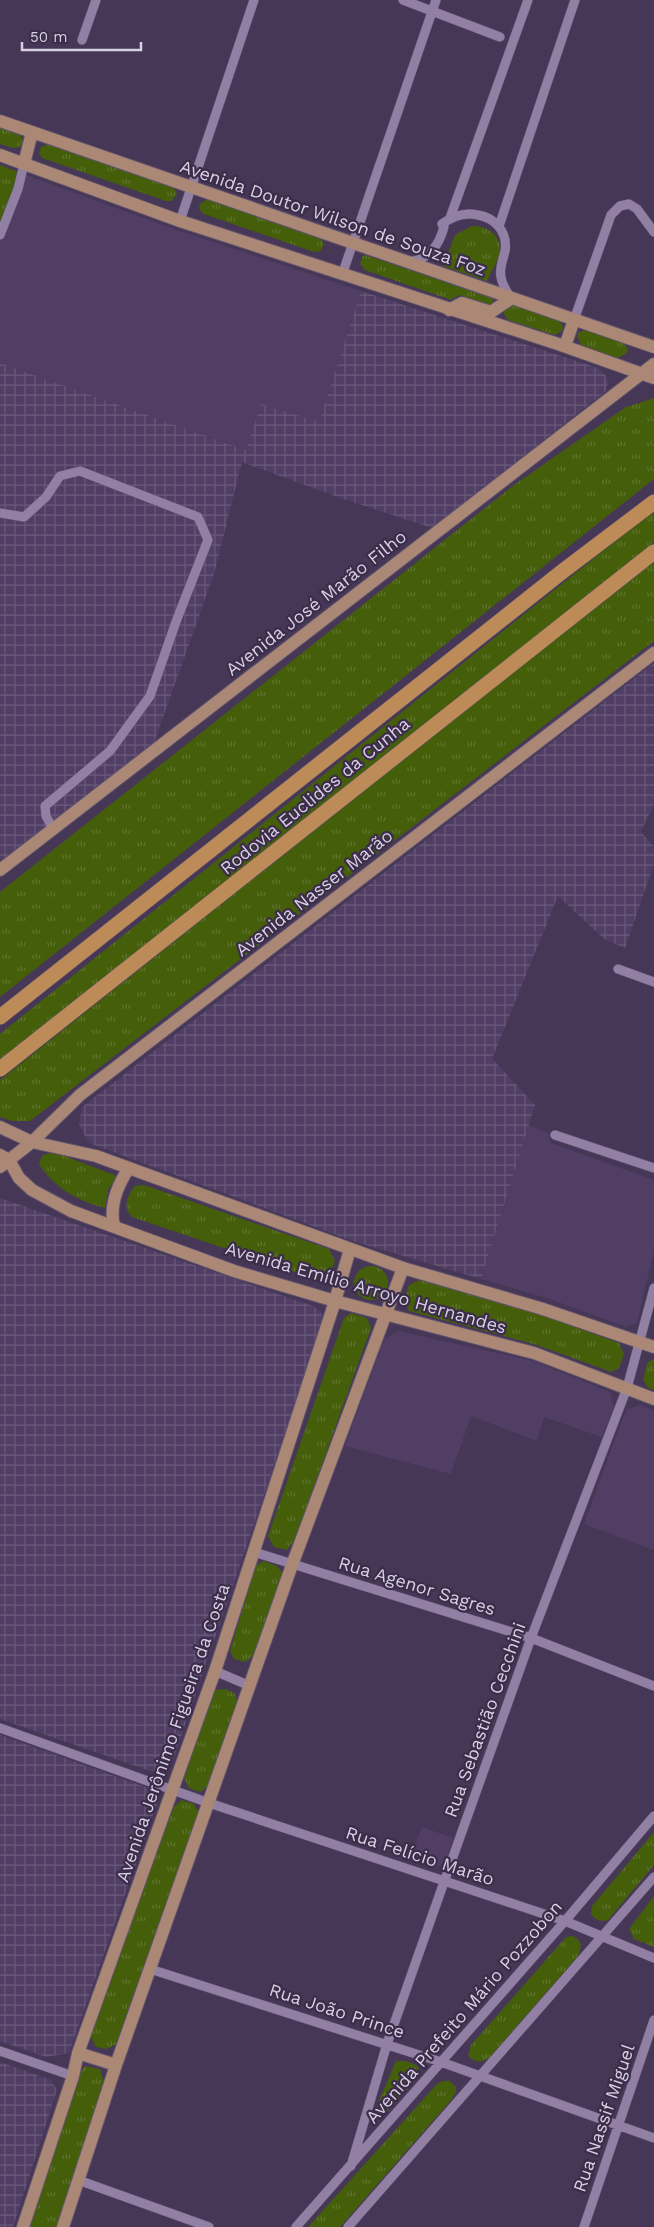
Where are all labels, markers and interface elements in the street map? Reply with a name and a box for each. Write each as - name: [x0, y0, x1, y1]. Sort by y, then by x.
- scale bar: [22, 20, 141, 52]
- text: 50 m: [30, 28, 67, 46]
- street label: Avenida Doutor Wilson de Souza Foz: [177, 155, 489, 280]
- street label: Avenida José Marão Filho: [221, 526, 410, 680]
- street label: Rodovia Euclides da Cunha: [216, 713, 414, 879]
- street label: Avenida Nasser Marão: [231, 825, 396, 960]
- street label: Avenida Emílio Arroyo Hernandes: [223, 1237, 509, 1338]
- street label: Rua Agenor Sagres: [336, 1552, 498, 1619]
- street label: Avenida Jerônimo Figueira da Costa: [111, 1581, 234, 1885]
- street label: Rua Sebastião Cecchini: [439, 1620, 530, 1820]
- street label: Rua Felício Marão: [343, 1822, 497, 1889]
- street label: Avenida Prefeito Mário Pozzobon: [361, 1896, 566, 2127]
- street label: Rua João Prince: [267, 1979, 407, 2042]
- street label: Rua Nassif Miguel: [568, 2041, 639, 2195]

